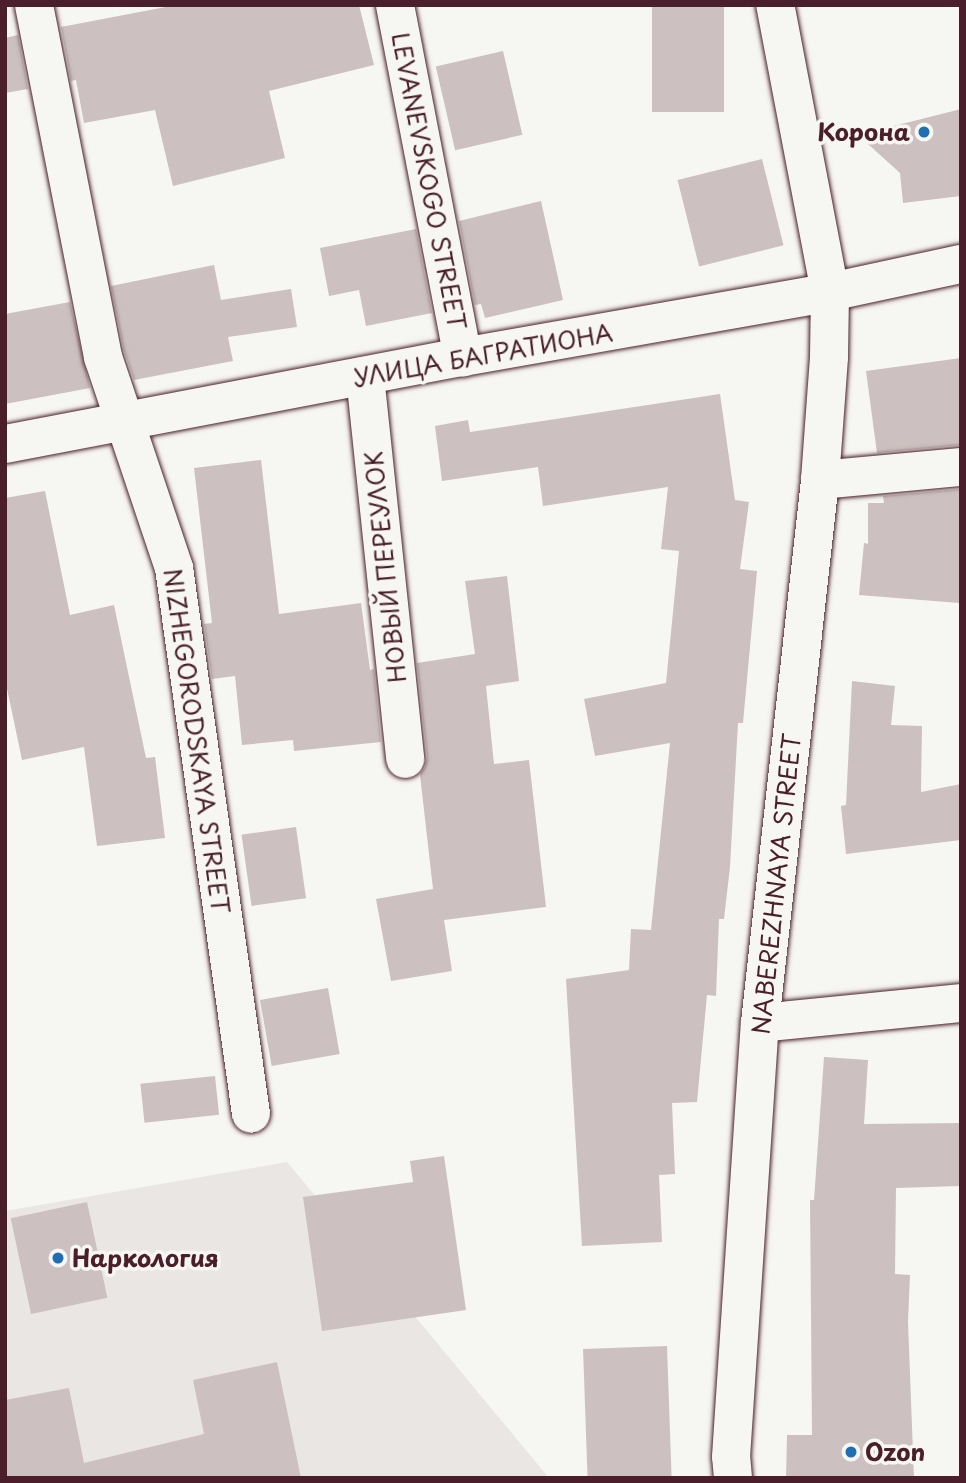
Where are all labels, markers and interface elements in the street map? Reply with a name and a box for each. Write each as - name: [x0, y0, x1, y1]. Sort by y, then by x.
- street label: LEVANEVSKOGO STREET: [386, 29, 472, 333]
- place label: Корона: [817, 118, 910, 146]
- marker: Корона: [916, 124, 932, 140]
- street label: УЛИЦА БАГРАТИОНА: [351, 318, 615, 392]
- street label: НОВЫЙ ПЕРЕУЛОК: [359, 450, 411, 684]
- street label: NIZHEGORODSKAYA STREET: [158, 565, 236, 917]
- street label: NABEREZHNAYA STREET: [746, 730, 806, 1038]
- place label: Наркология: [72, 1244, 219, 1272]
- marker: Наркология: [50, 1250, 66, 1266]
- place label: Ozon: [865, 1438, 925, 1466]
- marker: Ozon: [843, 1444, 859, 1460]

